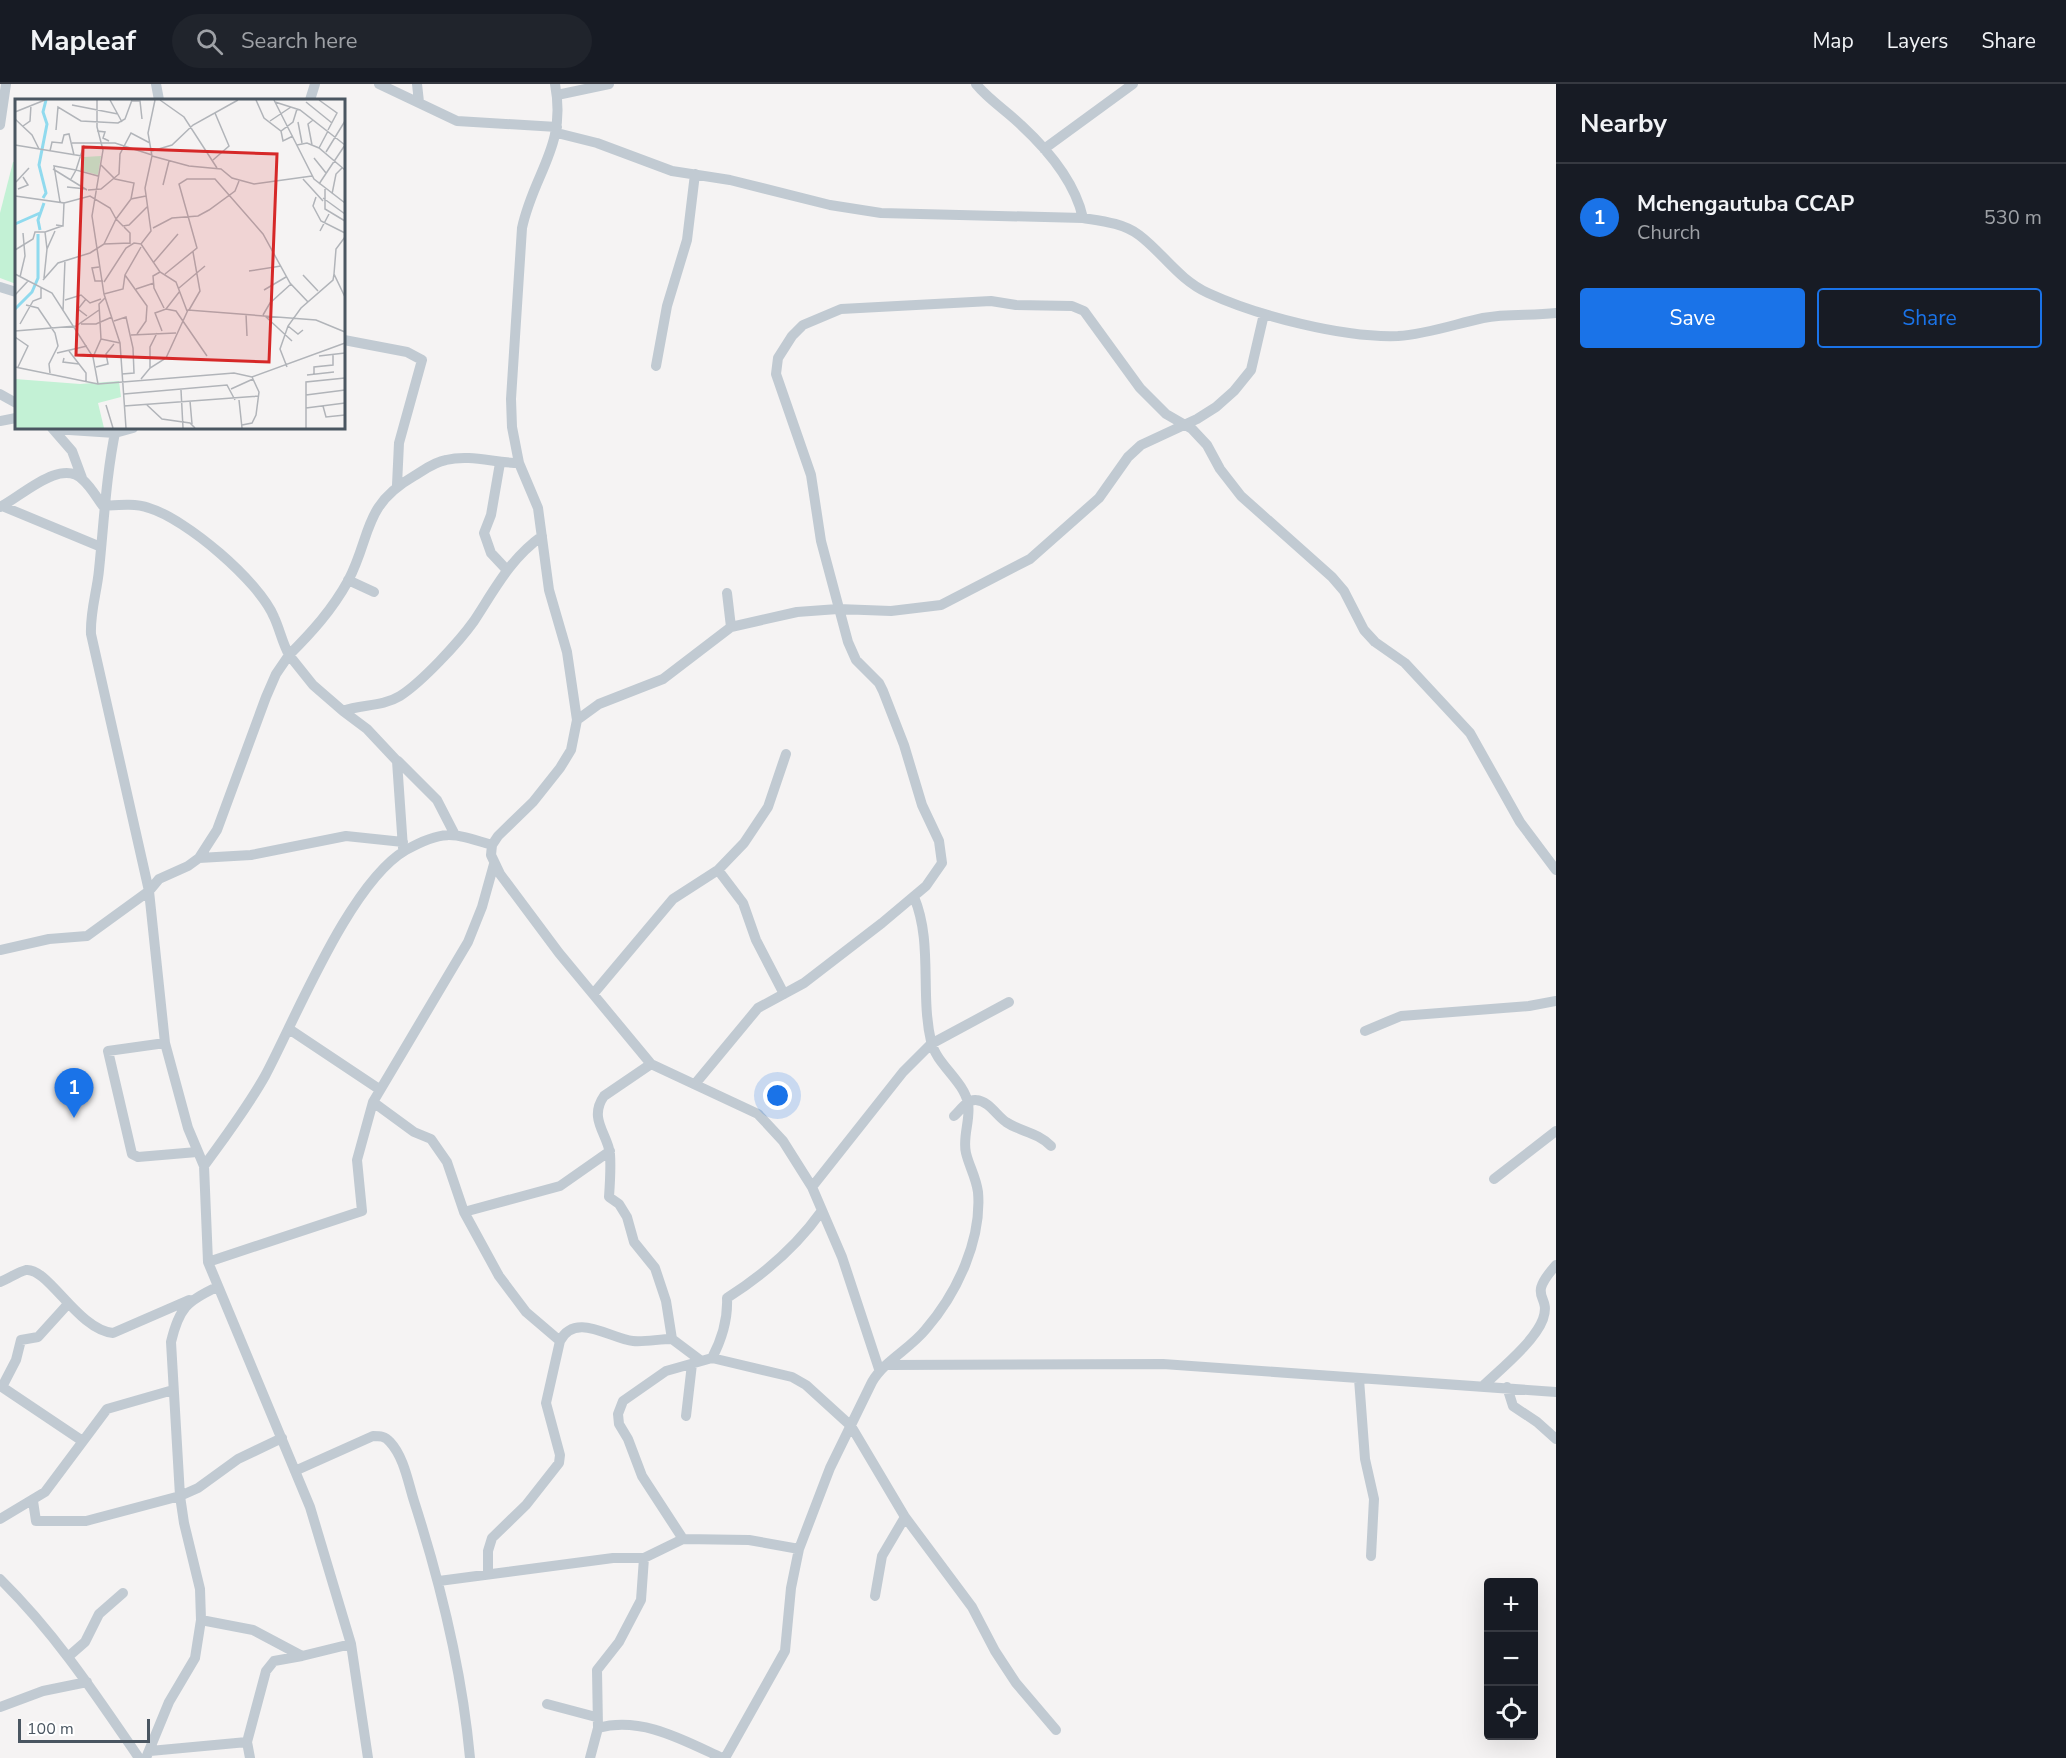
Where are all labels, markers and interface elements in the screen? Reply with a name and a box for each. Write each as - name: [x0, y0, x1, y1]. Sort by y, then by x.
- search box: [172, 14, 592, 68]
- text: Mapleaf: [30, 22, 136, 60]
- icon: search: [193, 25, 226, 58]
- text: Search here: [241, 26, 358, 56]
- text: Map: [1812, 27, 1854, 55]
- text: Layers: [1887, 27, 1948, 55]
- text: Share: [1981, 27, 2036, 55]
- inset map: [15, 99, 345, 429]
- text: Nearby: [1580, 106, 1667, 141]
- text: Mchengautuba CCAP: [1637, 189, 1854, 219]
- text: 1: [1594, 204, 1606, 231]
- text: 530 m: [1984, 204, 2042, 231]
- text: Church: [1637, 219, 1701, 246]
- button: Save: [1580, 288, 1805, 348]
- button: Share: [1817, 288, 2042, 348]
- pin: 1: [54, 1068, 94, 1118]
- your location: [763, 1081, 792, 1110]
- map controls: [1484, 1578, 1538, 1740]
- button: +: [1484, 1578, 1538, 1632]
- button: −: [1484, 1632, 1538, 1686]
- button: locate: [1484, 1686, 1538, 1740]
- scale bar: [18, 1716, 150, 1744]
- text: 100 m: [27, 1718, 74, 1740]

